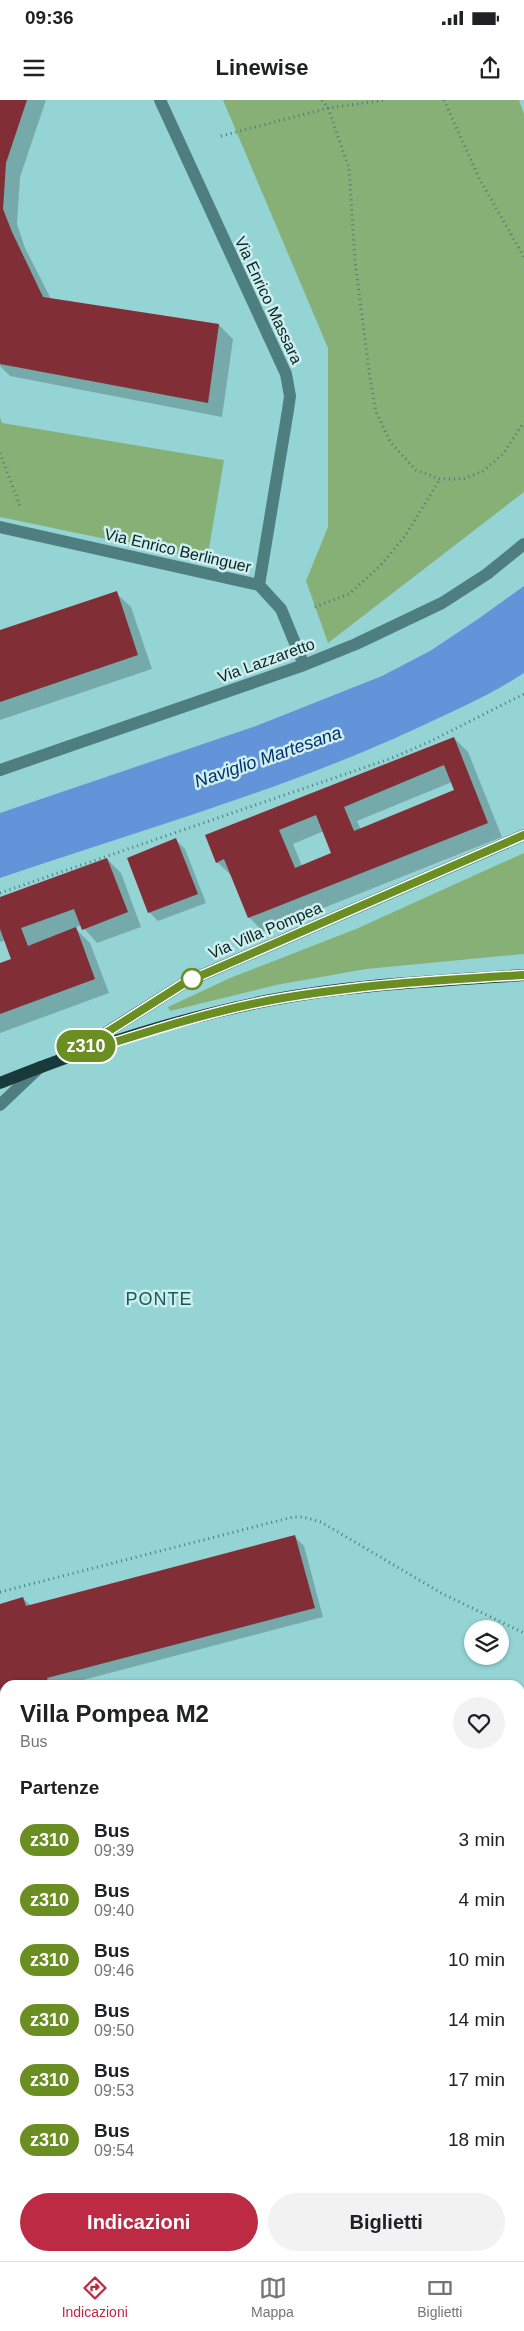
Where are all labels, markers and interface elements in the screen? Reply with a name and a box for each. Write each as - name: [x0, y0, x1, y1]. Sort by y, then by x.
- text: 09:36: [25, 7, 74, 28]
- icon: menu: [20, 54, 48, 82]
- icon: share: [476, 54, 504, 82]
- text: Linewise: [216, 55, 308, 80]
- street label: Via Enrico Massara: [232, 234, 306, 367]
- street label: Via Enrico Berlinguer: [103, 525, 254, 576]
- street label: Via Lazzaretto: [215, 635, 317, 686]
- water label: Naviglio Martesana: [192, 722, 344, 792]
- street label: Via Villa Pompea: [206, 899, 324, 962]
- unlabelled marker: [181, 968, 203, 990]
- line badge: z310: [51, 1030, 121, 1062]
- text: z310: [66, 1036, 106, 1056]
- district label: PONTE: [125, 1289, 193, 1309]
- map controls: [464, 1620, 509, 1665]
- button: layers: [464, 1620, 509, 1665]
- button: heart: [453, 1697, 505, 1749]
- text: Villa Pompea M2: [20, 1700, 209, 1727]
- text: Bus: [20, 1733, 48, 1750]
- text: Partenze: [20, 1777, 99, 1798]
- text: Bus: [94, 1820, 130, 1841]
- text: 3 min: [459, 1829, 505, 1850]
- text: z310: [30, 1830, 69, 1850]
- text: 09:39: [94, 1842, 134, 1859]
- text: Bus: [94, 1880, 130, 1901]
- text: 4 min: [459, 1889, 505, 1910]
- text: z310: [30, 1890, 69, 1910]
- text: 09:40: [94, 1902, 134, 1919]
- text: Bus: [94, 1940, 130, 1961]
- text: 10 min: [448, 1949, 505, 1970]
- text: z310: [30, 1950, 69, 1970]
- text: 09:46: [94, 1962, 134, 1979]
- text: Bus: [94, 2000, 130, 2021]
- text: 14 min: [448, 2009, 505, 2030]
- text: z310: [30, 2010, 69, 2030]
- text: 09:50: [94, 2022, 134, 2039]
- text: Bus: [94, 2060, 130, 2081]
- text: 17 min: [448, 2069, 505, 2090]
- text: z310: [30, 2070, 69, 2090]
- text: 09:53: [94, 2082, 134, 2099]
- text: Bus: [94, 2120, 130, 2141]
- text: 18 min: [448, 2129, 505, 2150]
- text: z310: [30, 2130, 69, 2150]
- text: 09:54: [94, 2142, 134, 2159]
- button: Indicazioni: [20, 2193, 258, 2251]
- button: Biglietti: [268, 2193, 505, 2251]
- tab: Indicazioni: [62, 2274, 128, 2320]
- tab: Mappa: [251, 2274, 294, 2320]
- tab: Biglietti: [417, 2274, 462, 2320]

